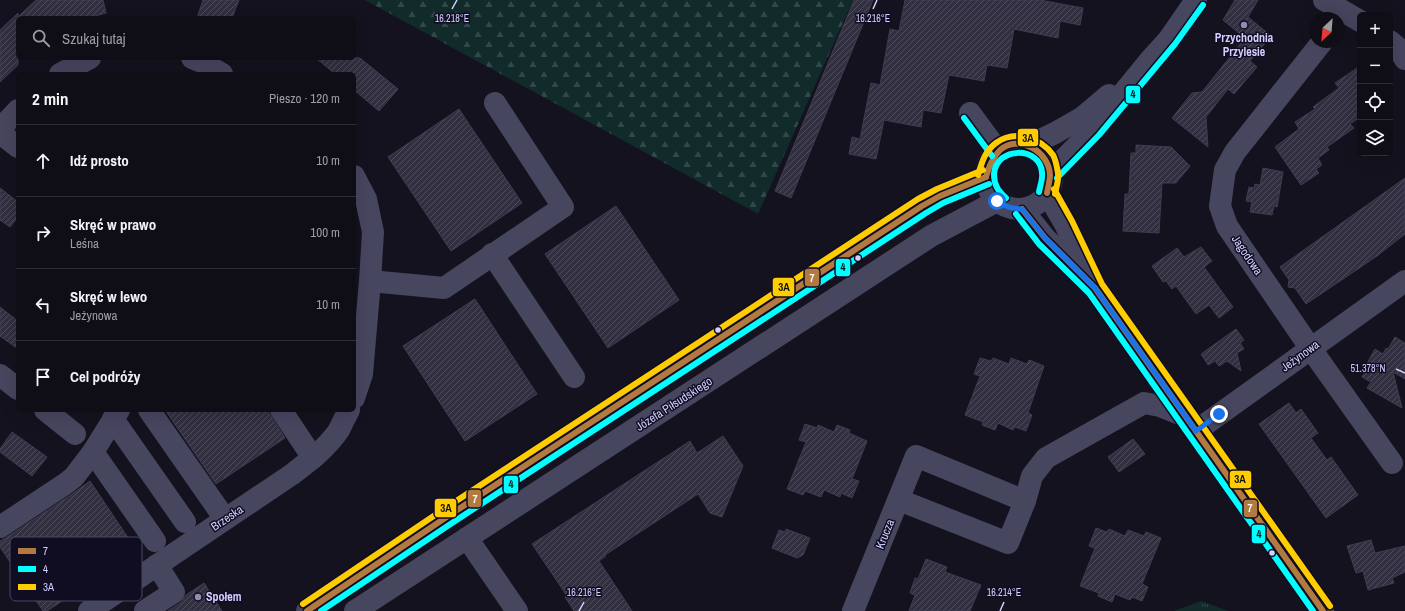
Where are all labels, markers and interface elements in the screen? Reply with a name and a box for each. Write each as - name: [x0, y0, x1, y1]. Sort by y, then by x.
- text: 16.218°E: [435, 12, 469, 25]
- text: 16.216°E: [856, 12, 890, 25]
- north arrow: [1309, 12, 1345, 48]
- map controls: [1357, 12, 1393, 156]
- button: +: [1357, 12, 1393, 48]
- search box: [16, 16, 356, 60]
- marker: Przychodnia Przylesie: [1239, 20, 1249, 30]
- icon: search: [30, 27, 52, 49]
- text: Szukaj tutaj: [62, 28, 126, 49]
- place label: Przychodnia Przylesie: [1215, 30, 1274, 60]
- button: −: [1357, 48, 1393, 84]
- button: locate: [1357, 84, 1393, 120]
- line badge: 4: [1125, 85, 1141, 104]
- text: 2 min: [32, 87, 68, 110]
- text: 4: [1130, 87, 1136, 101]
- text: Pieszo · 120 m: [269, 90, 340, 107]
- button: layers: [1357, 120, 1393, 156]
- line badge: 3A: [1017, 128, 1039, 147]
- text: 3A: [1022, 131, 1034, 145]
- icon: ahead: [32, 150, 54, 172]
- text: Idź prosto: [70, 150, 129, 171]
- text: 10 m: [316, 152, 340, 169]
- route start: [988, 192, 1006, 210]
- text: Skręć w prawo: [70, 214, 156, 235]
- icon: right: [32, 222, 54, 244]
- text: 100 m: [310, 224, 340, 241]
- street label: Jagodowa: [1228, 232, 1266, 279]
- text: Leśna: [70, 235, 99, 252]
- unlabelled marker: [853, 253, 863, 263]
- line badge: 4: [835, 258, 851, 277]
- text: 4: [840, 260, 846, 274]
- line badge: 7: [804, 268, 820, 287]
- text: 7: [809, 271, 815, 285]
- line badge: 3A: [772, 277, 795, 297]
- text: 3A: [778, 280, 790, 294]
- text: Skręć w lewo: [70, 286, 147, 307]
- icon: left: [32, 294, 54, 316]
- text: 10 m: [316, 296, 340, 313]
- text: Jeżynowa: [70, 307, 117, 324]
- unlabelled marker: [713, 325, 723, 335]
- street label: Jeżynowa: [1278, 336, 1323, 375]
- text: 51.378°N: [1351, 362, 1386, 375]
- icon: arrive: [32, 366, 54, 388]
- text: Cel podróży: [70, 366, 140, 387]
- street label: Józefa Piłsudskiego: [633, 373, 715, 435]
- route end: [1210, 405, 1228, 423]
- line badge: 3A: [1229, 470, 1252, 489]
- text: 3A: [1234, 472, 1246, 486]
- line badge: 4: [503, 475, 519, 494]
- text: 4: [508, 477, 514, 491]
- line badge: 7: [467, 489, 482, 508]
- text: 7: [472, 492, 478, 506]
- line badge: 3A: [434, 498, 457, 518]
- line badge: 7: [1243, 499, 1258, 518]
- street label: Brzeska: [208, 501, 247, 535]
- text: 3A: [440, 501, 452, 515]
- text: 7: [1247, 501, 1253, 515]
- street label: Krucza: [872, 516, 898, 551]
- line badge: 4: [1251, 524, 1266, 544]
- text: 4: [1256, 527, 1262, 541]
- legend: [10, 537, 142, 601]
- text: 7: [43, 544, 48, 558]
- unlabelled marker: [1267, 548, 1277, 558]
- text: 4: [43, 562, 48, 576]
- text: 3A: [43, 580, 55, 594]
- text: 16.216°E: [567, 586, 601, 599]
- text: 16.214°E: [987, 586, 1021, 599]
- place label: Społem: [206, 589, 242, 605]
- marker: Społem: [193, 592, 203, 602]

